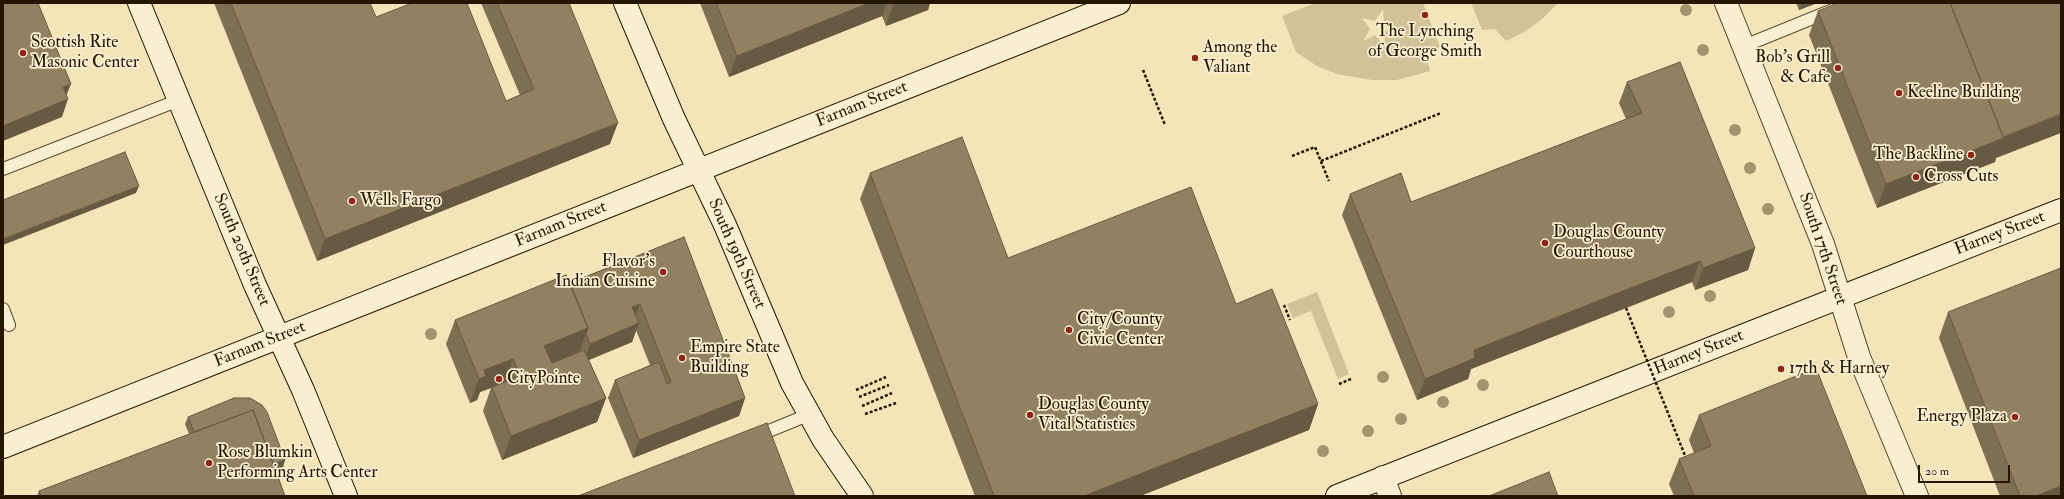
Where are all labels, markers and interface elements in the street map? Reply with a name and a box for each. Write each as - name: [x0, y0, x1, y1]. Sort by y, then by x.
- marker: The Lynching of George Smith: [1420, 10, 1430, 20]
- place label: The Lynching of George Smith: [1368, 22, 1482, 62]
- place label: Scottish Rite Masonic Center: [31, 33, 139, 73]
- place label: Among the Valiant: [1203, 38, 1277, 78]
- marker: Scottish Rite Masonic Center: [18, 48, 28, 58]
- place label: Bob's Grill & Cafe: [1755, 48, 1830, 88]
- marker: Among the Valiant: [1190, 53, 1200, 63]
- marker: Bob's Grill & Cafe: [1833, 63, 1843, 73]
- street label: Farnam Street: [813, 77, 911, 133]
- place label: Keeline Building: [1907, 83, 2020, 103]
- marker: Keeline Building: [1894, 88, 1904, 98]
- place label: The Backline: [1873, 145, 1963, 165]
- marker: The Backline: [1966, 150, 1976, 160]
- place label: Cross Cuts: [1924, 167, 1998, 187]
- marker: Cross Cuts: [1911, 172, 1921, 182]
- street label: South 20th Street: [208, 190, 274, 310]
- street label: South 17th Street: [1793, 190, 1851, 308]
- place label: Wells Fargo: [360, 191, 441, 211]
- marker: Wells Fargo: [347, 196, 357, 206]
- street label: South 19th Street: [703, 196, 769, 312]
- street label: Farnam Street: [512, 197, 610, 253]
- street label: Harney Street: [1952, 207, 2048, 261]
- place label: Douglas County Courthouse: [1553, 223, 1664, 263]
- marker: Douglas County Courthouse: [1540, 238, 1550, 248]
- place label: Flavor's Indian Cuisine: [555, 252, 655, 292]
- marker: Flavor's Indian Cuisine: [658, 267, 668, 277]
- place label: City/County Civic Center: [1077, 310, 1163, 350]
- street label: Farnam Street: [211, 317, 309, 373]
- marker: City/County Civic Center: [1064, 325, 1074, 335]
- street label: Harney Street: [1651, 326, 1747, 380]
- place label: Empire State Building: [690, 338, 780, 378]
- marker: Empire State Building: [677, 353, 687, 363]
- place label: 17th & Harney: [1789, 359, 1889, 379]
- marker: 17th & Harney: [1776, 364, 1786, 374]
- place label: CityPointe: [507, 369, 580, 389]
- marker: CityPointe: [494, 374, 504, 384]
- place label: Douglas County Vital Statistics: [1038, 395, 1149, 435]
- place label: Energy Plaza: [1917, 407, 2007, 427]
- marker: Douglas County Vital Statistics: [1025, 410, 1035, 420]
- marker: Energy Plaza: [2010, 412, 2020, 422]
- place label: Rose Blumkin Performing Arts Center: [217, 443, 378, 483]
- scale bar: [1920, 457, 2012, 483]
- marker: Rose Blumkin Performing Arts Center: [204, 458, 214, 468]
- text: 20 m: [1925, 464, 1949, 479]

